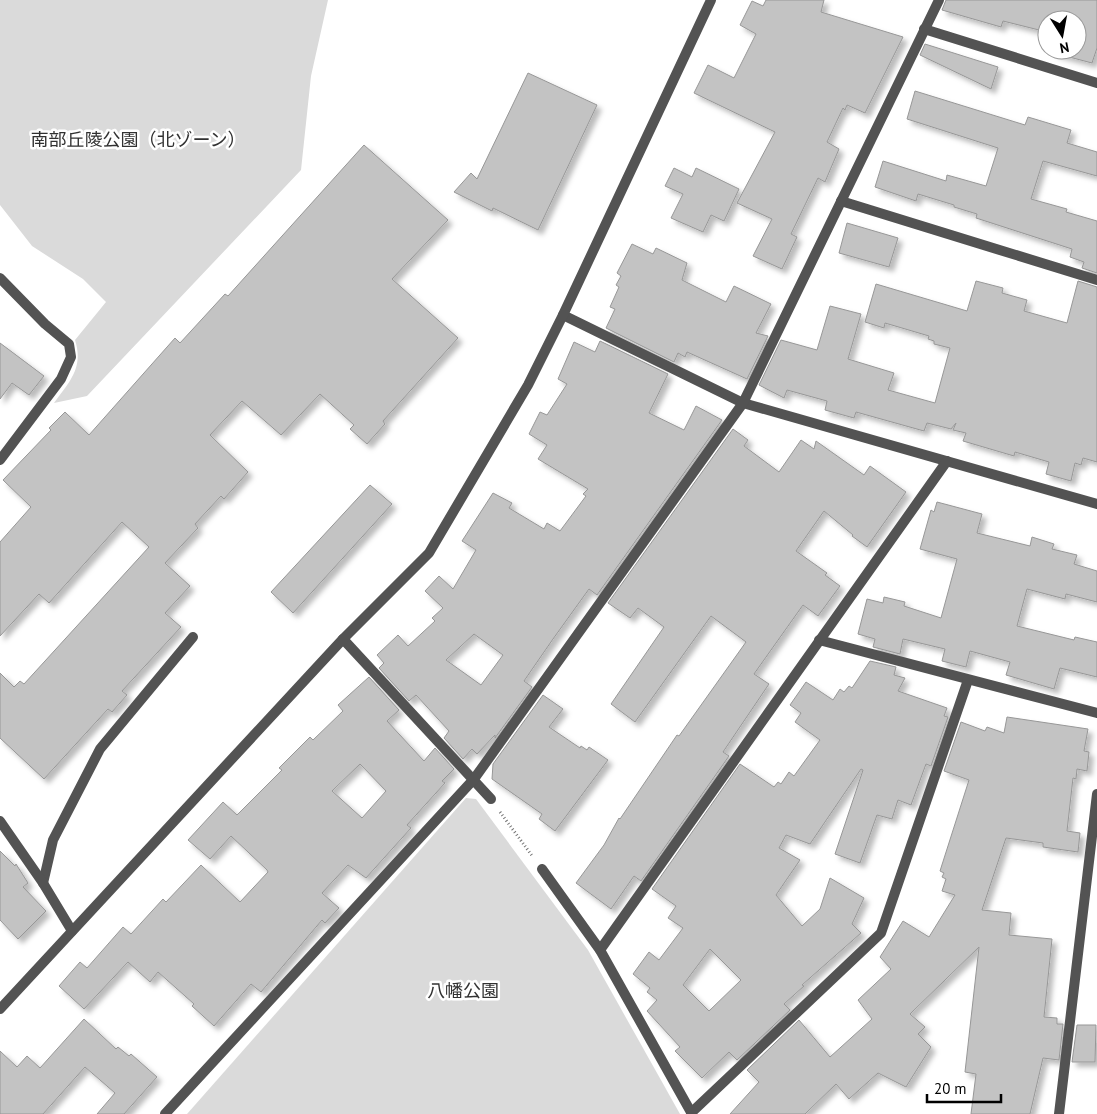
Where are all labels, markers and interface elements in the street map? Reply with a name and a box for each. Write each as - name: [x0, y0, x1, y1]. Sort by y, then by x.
- north arrow: [1037, 10, 1087, 60]
- text: N: [1058, 38, 1071, 57]
- park label: 南部丘陵公園（北ゾーン）: [30, 128, 246, 151]
- park label: 八幡公園: [427, 979, 499, 1002]
- scale bar: [927, 1072, 1001, 1104]
- text: 20 m: [934, 1079, 967, 1098]

